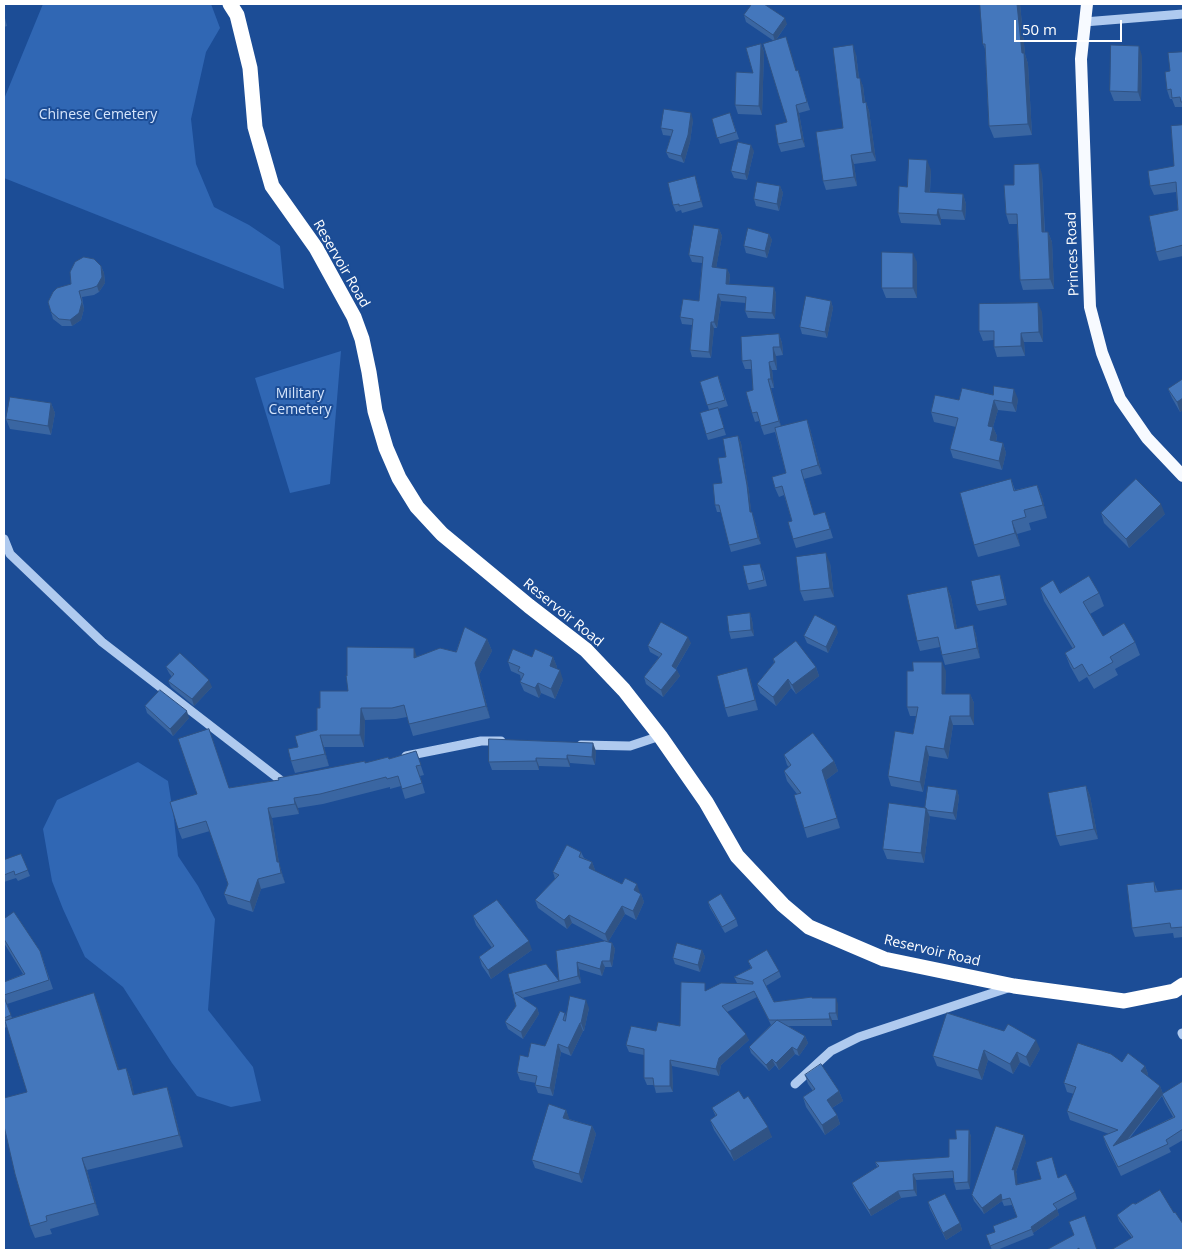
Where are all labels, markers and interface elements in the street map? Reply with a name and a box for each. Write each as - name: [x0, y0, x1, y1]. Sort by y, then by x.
- scale bar: [1017, 10, 1124, 42]
- text: 50 m: [1022, 19, 1057, 39]
- park label: Chinese Cemetery: [39, 107, 157, 123]
- street label: Princes Road: [1063, 211, 1083, 297]
- street label: Reservoir Road: [309, 217, 373, 311]
- park label: Military Cemetery: [268, 386, 332, 418]
- street label: Reservoir Road: [519, 575, 607, 651]
- street label: Reservoir Road: [882, 932, 982, 970]

